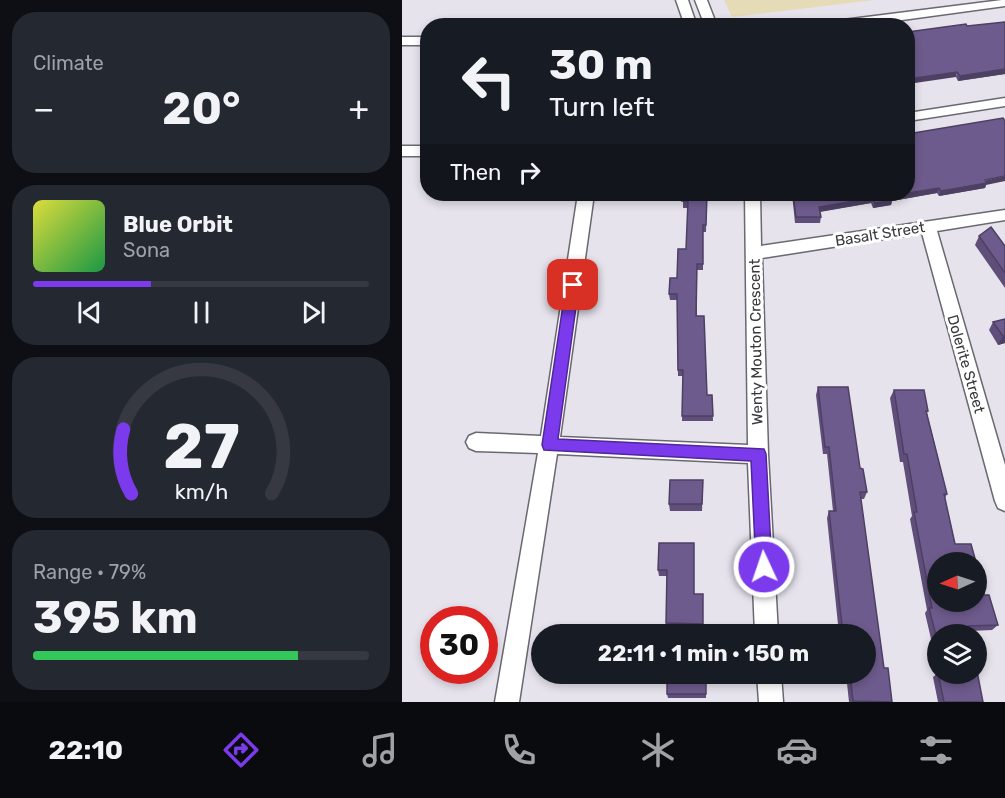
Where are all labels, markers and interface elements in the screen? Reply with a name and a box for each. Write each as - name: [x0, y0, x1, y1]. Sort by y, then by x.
- text: 30 m: [549, 40, 653, 90]
- icon: left: [450, 42, 528, 120]
- text: Climate: [33, 51, 104, 75]
- text: 20°: [162, 82, 241, 135]
- text: −: [33, 89, 54, 128]
- text: +: [348, 89, 369, 128]
- text: Turn left: [549, 91, 654, 123]
- icon: right: [513, 156, 546, 189]
- text: Then: [450, 159, 501, 186]
- text: Blue Orbit: [123, 211, 233, 238]
- street label: Basalt Street: [834, 218, 926, 250]
- text: Sona: [123, 238, 170, 262]
- pin: [547, 259, 598, 310]
- street label: Wenty Mouton Crescent: [746, 259, 766, 425]
- icon: arrive: [556, 268, 589, 301]
- icon: previous: [73, 296, 106, 329]
- icon: pause: [185, 296, 218, 329]
- icon: next: [297, 296, 330, 329]
- street label: Dolerite Street: [943, 313, 989, 415]
- text: 27: [163, 410, 239, 484]
- text: km/h: [174, 480, 228, 505]
- position arrow: [732, 535, 796, 599]
- north arrow: [927, 552, 987, 612]
- map controls: [927, 552, 987, 684]
- text: Range · 79%: [33, 560, 146, 584]
- text: 395 km: [33, 591, 198, 644]
- speed limit sign: 30: [420, 606, 498, 684]
- button: layers: [927, 624, 987, 684]
- text: 22:11 · 1 min · 150 m: [598, 640, 809, 667]
- icon: directions: [220, 729, 262, 771]
- icon: music: [359, 729, 401, 771]
- icon: phone: [498, 729, 540, 771]
- icon: climate: [637, 729, 679, 771]
- icon: car: [776, 729, 818, 771]
- icon: filters: [915, 729, 957, 771]
- text: 22:10: [48, 734, 123, 766]

